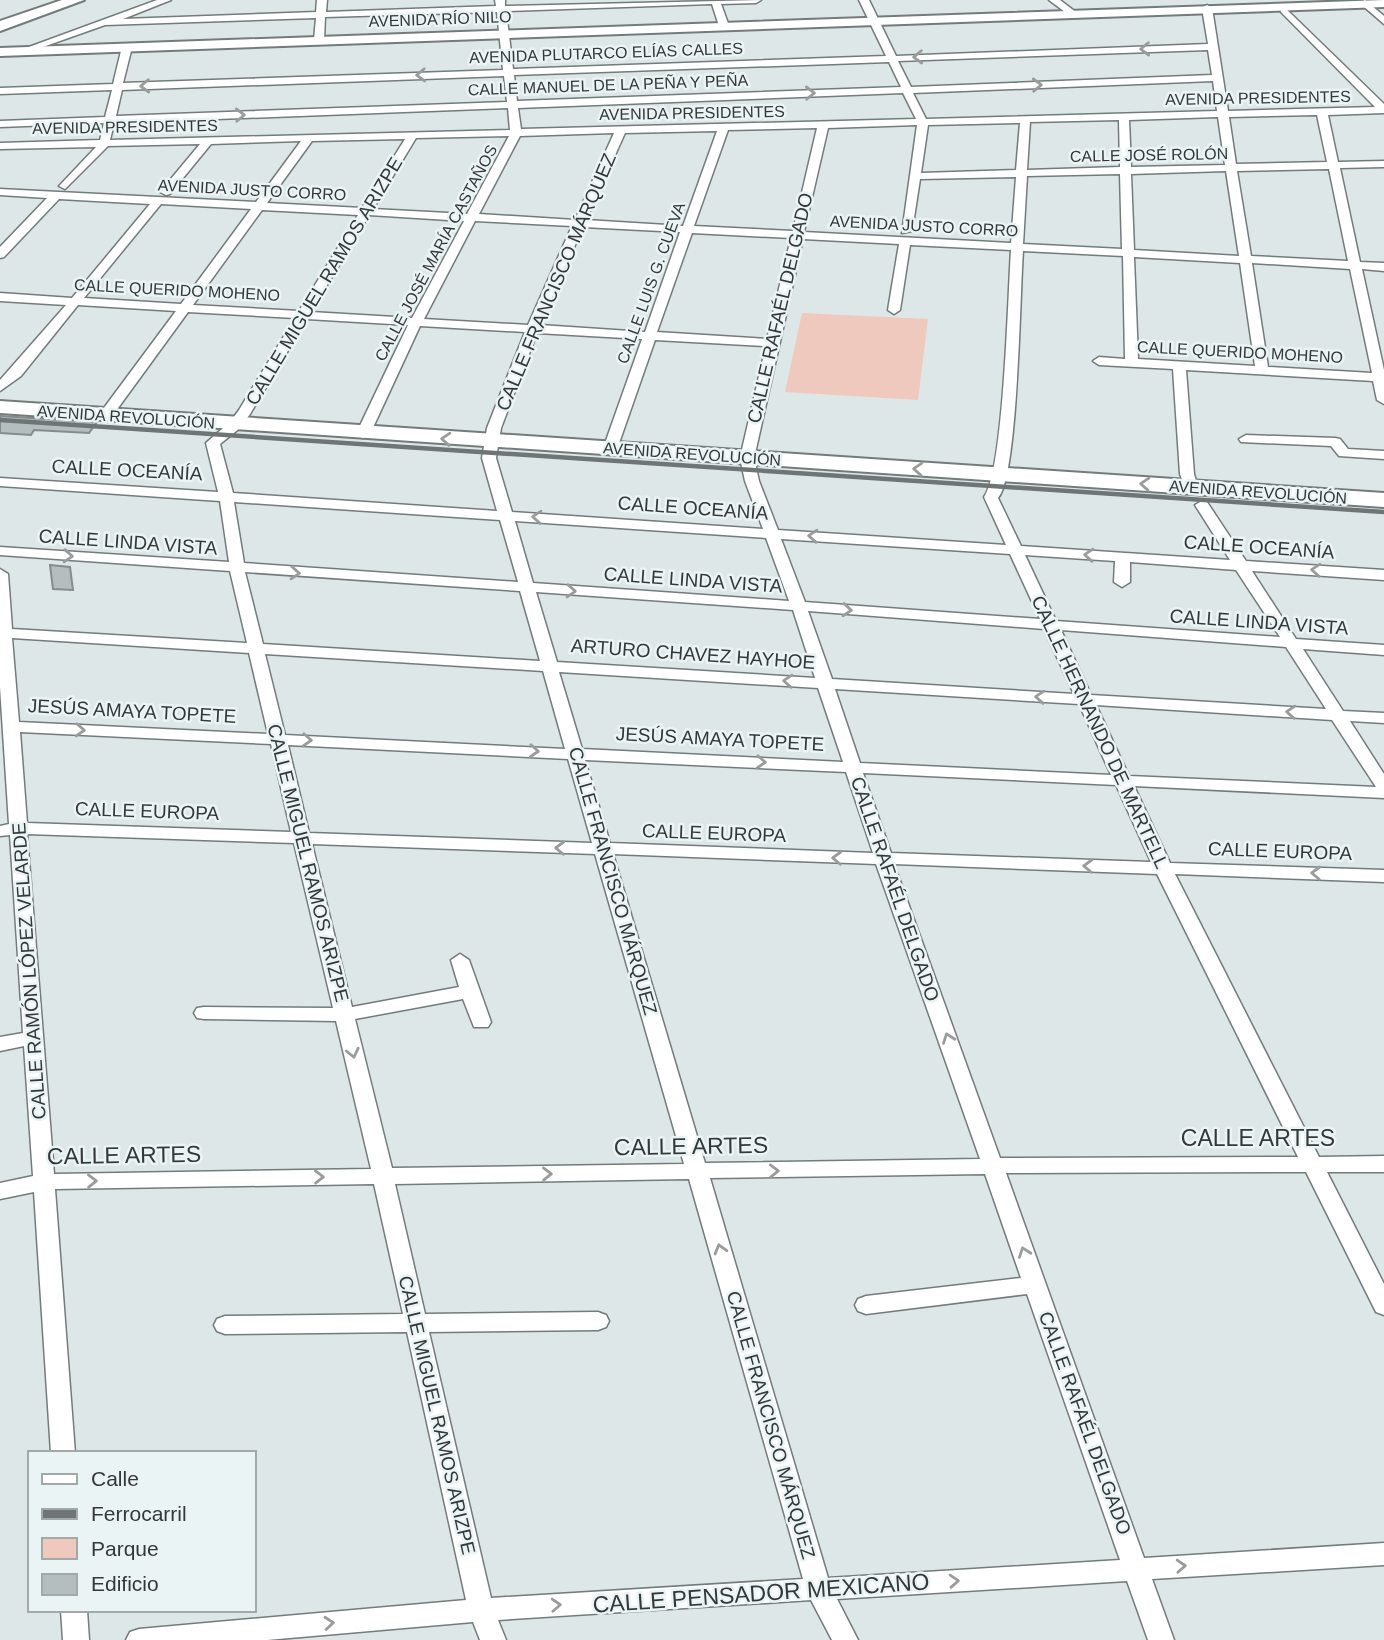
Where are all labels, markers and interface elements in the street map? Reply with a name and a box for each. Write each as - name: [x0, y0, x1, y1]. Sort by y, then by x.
- street label: AVENIDA RÍO NILO: [368, 7, 512, 30]
- street label: AVENIDA PLUTARCO ELÍAS CALLES: [469, 39, 743, 66]
- one-way arrow: [1139, 41, 1150, 57]
- one-way arrow: [912, 50, 923, 65]
- one-way arrow: [415, 68, 426, 83]
- street label: CALLE MANUEL DE LA PEÑA Y PEÑA: [467, 70, 749, 98]
- one-way arrow: [1032, 77, 1043, 92]
- one-way arrow: [139, 78, 150, 93]
- one-way arrow: [804, 86, 815, 101]
- street label: AVENIDA PRESIDENTES: [1165, 88, 1351, 108]
- street label: AVENIDA PRESIDENTES: [599, 103, 785, 123]
- one-way arrow: [234, 107, 245, 122]
- street label: AVENIDA PRESIDENTES: [32, 117, 218, 137]
- street label: CALLE JOSÉ MARÍA CASTAÑOS: [370, 141, 500, 364]
- street label: CALLE JOSÉ ROLÓN: [1070, 144, 1228, 165]
- street label: CALLE FRANCISCO MÁRQUEZ: [492, 150, 620, 414]
- street label: CALLE MIGUEL RAMOS ARIZPE: [241, 153, 407, 409]
- street label: AVENIDA JUSTO CORRO: [157, 177, 347, 203]
- street label: CALLE RAFAÉL DELGADO: [743, 191, 817, 425]
- street label: CALLE LUIS G. CUEVA: [614, 200, 688, 366]
- street label: AVENIDA JUSTO CORRO: [829, 213, 1019, 239]
- street label: CALLE QUERIDO MOHENO: [74, 276, 280, 304]
- street label: CALLE QUERIDO MOHENO: [1137, 338, 1343, 366]
- street label: AVENIDA REVOLUCIÓN: [36, 401, 216, 432]
- one-way arrow: [440, 431, 451, 446]
- street label: AVENIDA REVOLUCIÓN: [602, 438, 782, 469]
- street label: CALLE OCEANÍA: [51, 456, 203, 484]
- one-way arrow: [912, 462, 923, 477]
- street label: AVENIDA REVOLUCIÓN: [1168, 476, 1348, 507]
- one-way arrow: [1139, 477, 1150, 492]
- street label: CALLE OCEANÍA: [617, 492, 769, 524]
- one-way arrow: [531, 510, 542, 525]
- street label: CALLE LINDA VISTA: [38, 525, 218, 559]
- one-way arrow: [807, 529, 818, 544]
- street label: CALLE OCEANÍA: [1183, 531, 1335, 563]
- one-way arrow: [1083, 547, 1094, 562]
- one-way arrow: [63, 549, 74, 564]
- street label: CALLE LINDA VISTA: [603, 563, 783, 597]
- one-way arrow: [1310, 563, 1321, 578]
- one-way arrow: [290, 565, 301, 580]
- one-way arrow: [566, 584, 577, 599]
- street label: CALLE HERNANDO DE MARTELL: [1027, 592, 1173, 872]
- one-way arrow: [842, 602, 853, 617]
- street label: CALLE LINDA VISTA: [1169, 605, 1349, 639]
- street label: ARTURO CHAVEZ HAYHOE: [570, 635, 816, 673]
- one-way arrow: [783, 674, 794, 689]
- one-way arrow: [1034, 689, 1045, 704]
- street label: JESÚS AMAYA TOPETE: [27, 695, 237, 727]
- one-way arrow: [1286, 705, 1297, 720]
- one-way arrow: [74, 722, 85, 737]
- street label: CALLE MIGUEL RAMOS ARIZPE: [263, 722, 353, 1004]
- street label: JESÚS AMAYA TOPETE: [615, 723, 825, 755]
- one-way arrow: [302, 732, 313, 747]
- one-way arrow: [529, 743, 540, 758]
- street label: CALLE FRANCISCO MÁRQUEZ: [565, 745, 661, 1018]
- one-way arrow: [756, 755, 767, 770]
- street label: CALLE RAFAÉL DELGADO: [847, 774, 943, 1004]
- street label: CALLE EUROPA: [75, 798, 220, 824]
- street label: CALLE EUROPA: [642, 820, 787, 846]
- street label: CALLE RAMÓN LÓPEZ VELARDE: [8, 822, 50, 1120]
- street label: CALLE EUROPA: [1208, 838, 1353, 864]
- one-way arrow: [554, 840, 565, 856]
- one-way arrow: [831, 850, 841, 866]
- one-way arrow: [1083, 858, 1094, 873]
- one-way arrow: [1310, 866, 1321, 881]
- one-way arrow: [942, 1032, 956, 1045]
- one-way arrow: [345, 1047, 359, 1059]
- street label: CALLE ARTES: [1181, 1125, 1335, 1151]
- street label: CALLE ARTES: [614, 1132, 768, 1160]
- street label: CALLE ARTES: [47, 1141, 201, 1169]
- one-way arrow: [769, 1163, 780, 1179]
- one-way arrow: [541, 1167, 552, 1182]
- one-way arrow: [314, 1170, 325, 1185]
- one-way arrow: [87, 1173, 97, 1189]
- one-way arrow: [713, 1244, 728, 1256]
- one-way arrow: [1018, 1247, 1032, 1259]
- street label: CALLE MIGUEL RAMOS ARIZPE: [395, 1274, 479, 1556]
- street label: CALLE FRANCISCO MÁRQUEZ: [723, 1289, 819, 1562]
- street label: CALLE RAFAÉL DELGADO: [1035, 1309, 1135, 1537]
- legend: [28, 1451, 256, 1612]
- text: Calle: [91, 1467, 139, 1490]
- text: Ferrocarril: [91, 1502, 187, 1525]
- text: Parque: [91, 1537, 159, 1560]
- one-way arrow: [1176, 1559, 1187, 1574]
- street label: CALLE PENSADOR MEXICANO: [592, 1568, 930, 1618]
- text: Edificio: [91, 1572, 159, 1595]
- one-way arrow: [949, 1574, 960, 1589]
- one-way arrow: [551, 1598, 562, 1613]
- one-way arrow: [324, 1616, 335, 1631]

